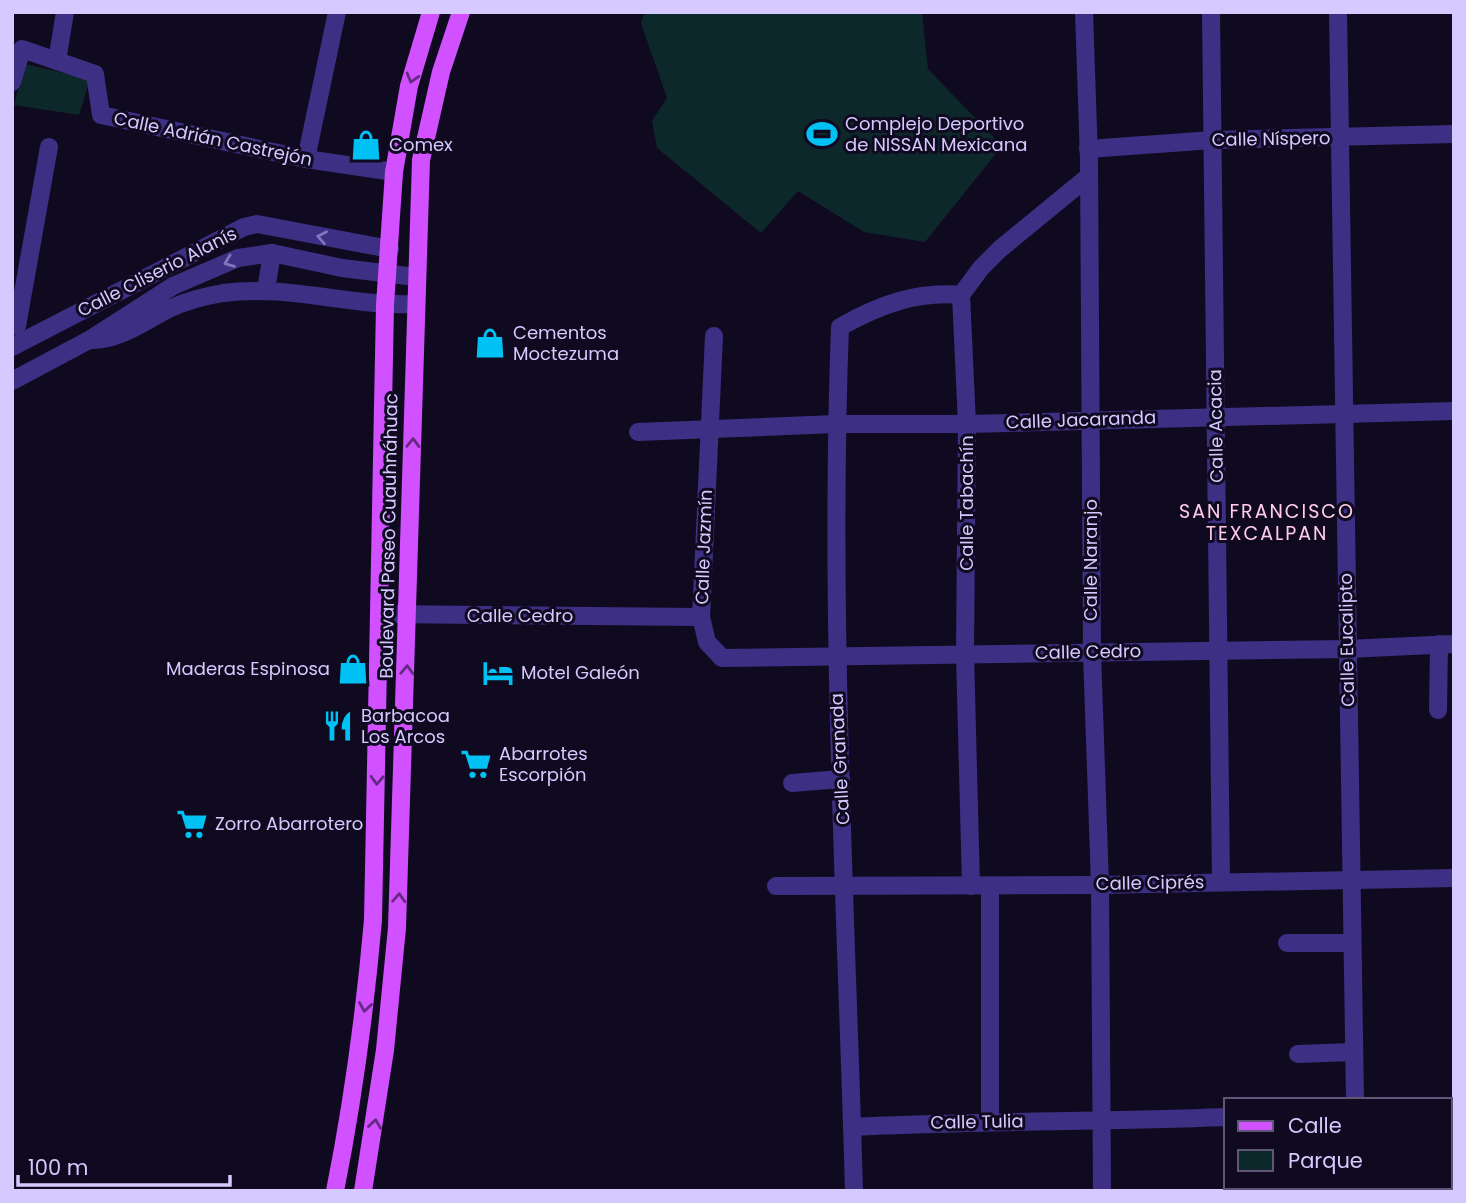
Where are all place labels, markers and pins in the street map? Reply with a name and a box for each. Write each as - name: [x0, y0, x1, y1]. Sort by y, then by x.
- place label: Complejo Deportivo de NISSAN Mexicana: [845, 111, 1027, 157]
- sports icon: Complejo Deportivo de NISSAN Mexicana: [805, 117, 839, 151]
- shop icon: Comex: [349, 128, 383, 162]
- place label: Comex: [389, 132, 453, 157]
- place label: Cementos Moctezuma: [513, 320, 619, 366]
- shop icon: Cementos Moctezuma: [473, 326, 507, 360]
- shop icon: Maderas Espinosa: [336, 652, 370, 686]
- place label: Maderas Espinosa: [166, 656, 330, 681]
- hotel icon: Motel Galeón: [481, 656, 515, 690]
- place label: Motel Galeón: [521, 660, 640, 685]
- place label: Barbacoa Los Arcos: [361, 703, 450, 749]
- restaurant icon: Barbacoa Los Arcos: [321, 709, 355, 743]
- place label: Abarrotes Escorpión: [499, 741, 588, 787]
- supermarket icon: Abarrotes Escorpión: [459, 747, 493, 781]
- supermarket icon: Zorro Abarrotero: [175, 807, 209, 841]
- place label: Zorro Abarrotero: [215, 811, 363, 836]

